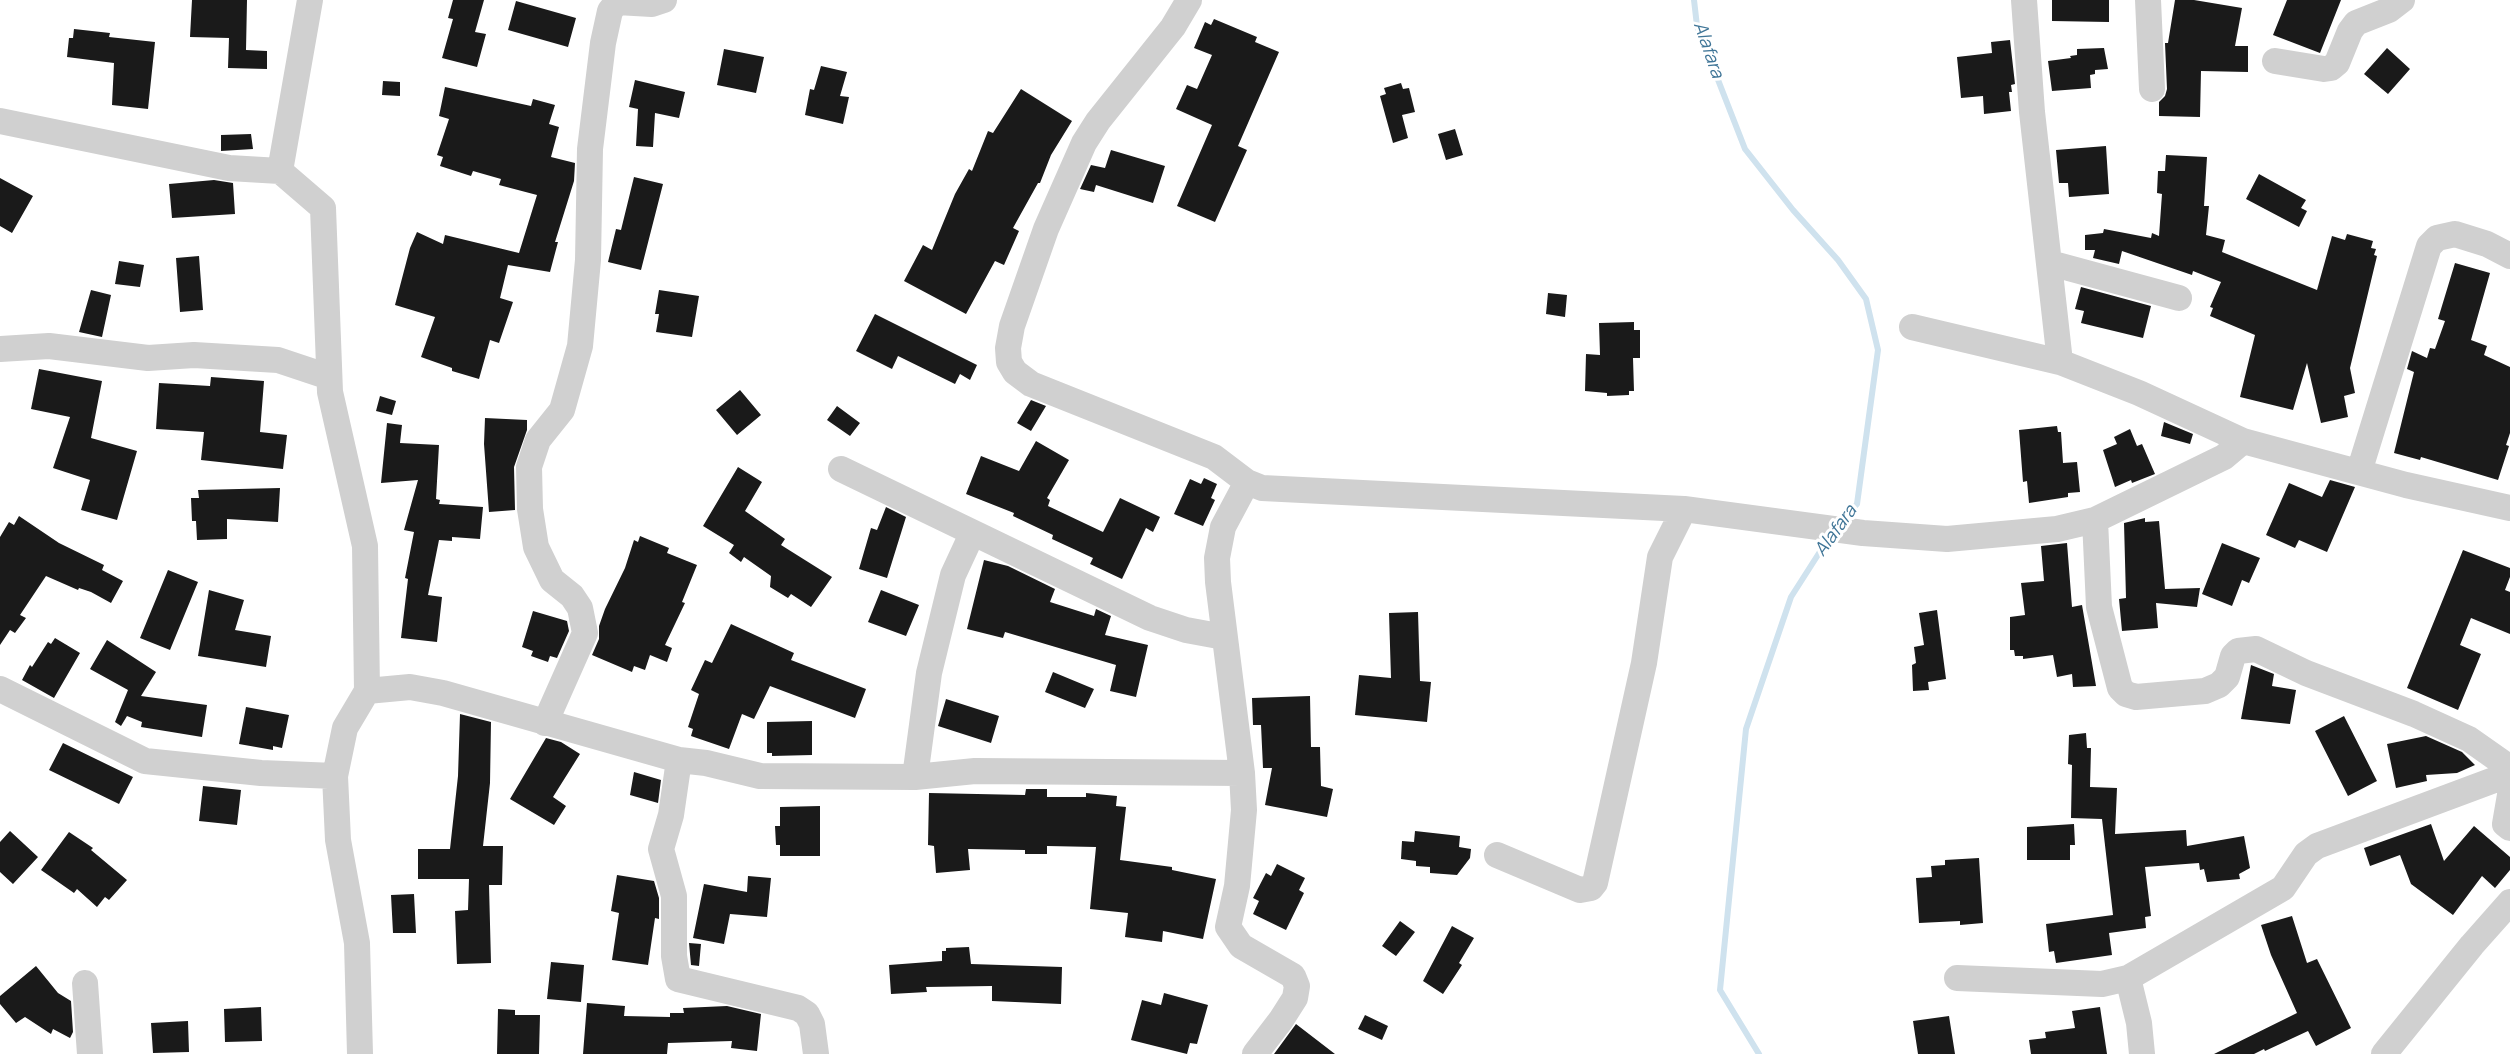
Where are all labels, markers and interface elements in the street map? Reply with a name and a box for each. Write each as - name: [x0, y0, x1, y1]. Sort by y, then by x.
- water label: Alafara: [1688, 19, 1728, 81]
- water label: Alafara: [1810, 501, 1862, 561]

